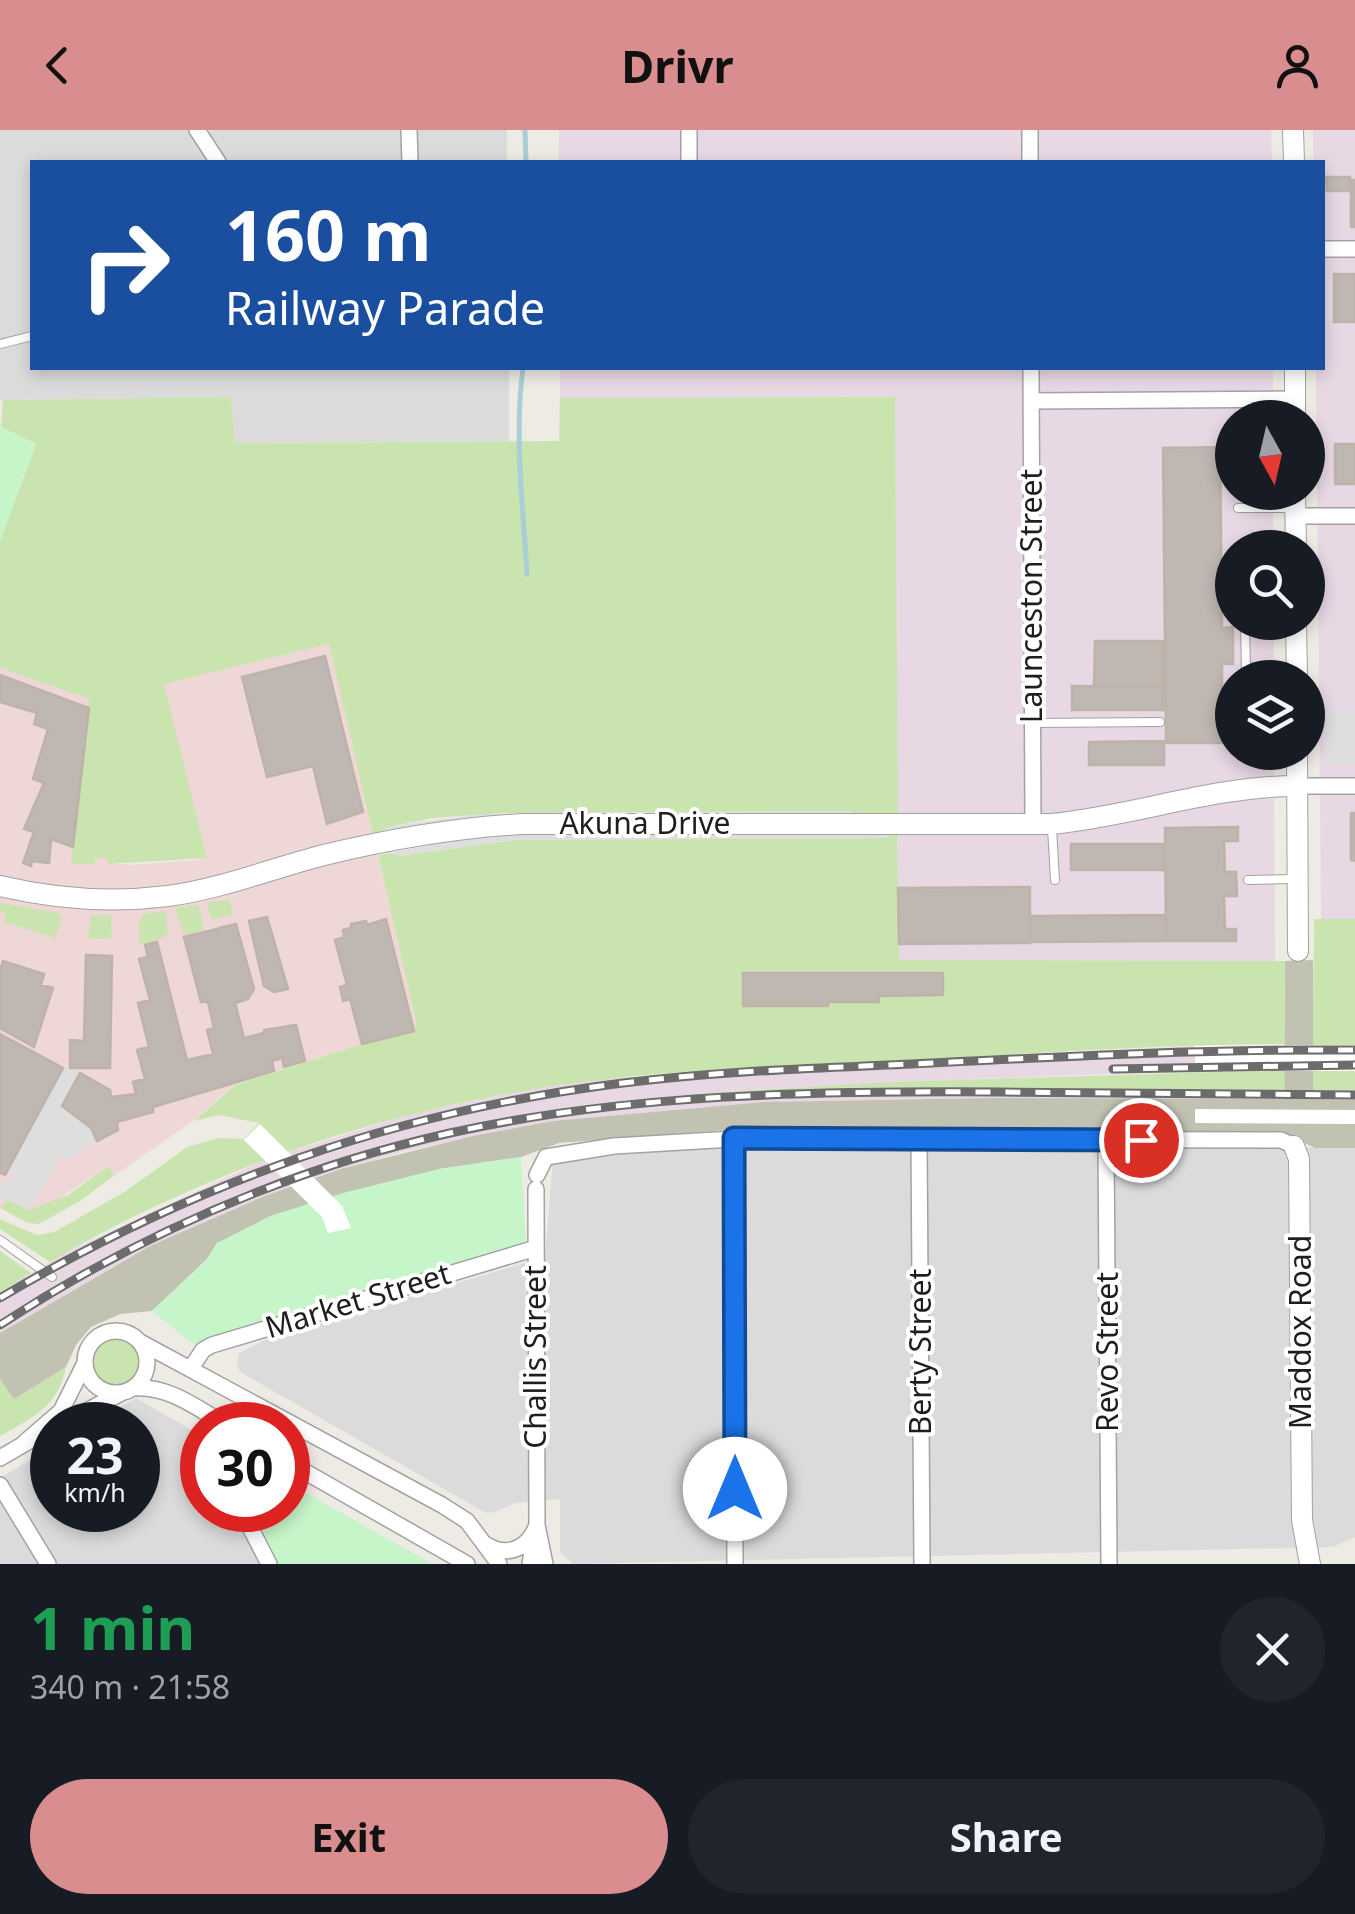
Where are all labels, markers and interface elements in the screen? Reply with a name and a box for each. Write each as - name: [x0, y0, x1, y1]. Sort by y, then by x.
- text: Drivr: [621, 35, 734, 96]
- icon: back: [30, 38, 85, 93]
- icon: person: [1270, 38, 1325, 93]
- text: 160 m: [225, 186, 432, 282]
- icon: right: [60, 200, 190, 330]
- text: Railway Parade: [225, 277, 545, 338]
- north arrow: [1215, 400, 1325, 510]
- map controls: [1215, 400, 1325, 770]
- street label: Launceston Street: [1010, 469, 1051, 723]
- button: search: [1215, 530, 1325, 640]
- button: layers: [1215, 660, 1325, 770]
- street label: Akuna Drive: [559, 802, 731, 843]
- pin: [1099, 1098, 1184, 1183]
- icon: arrive: [1114, 1113, 1169, 1168]
- street label: Maddox Road: [1279, 1235, 1320, 1429]
- street label: Market Street: [260, 1252, 455, 1347]
- street label: Challis Street: [514, 1265, 555, 1449]
- street label: Berty Street: [899, 1269, 940, 1435]
- street label: Revo Street: [1086, 1272, 1127, 1432]
- speed limit sign: 30: [180, 1402, 310, 1532]
- text: 23: [66, 1421, 124, 1489]
- position arrow: [683, 1437, 787, 1541]
- text: km/h: [64, 1475, 126, 1509]
- text: 1 min: [30, 1586, 195, 1668]
- button: close: [1220, 1597, 1325, 1702]
- text: 340 m · 21:58: [30, 1665, 230, 1708]
- button: Exit: [30, 1779, 668, 1894]
- button: Share: [688, 1779, 1325, 1894]

